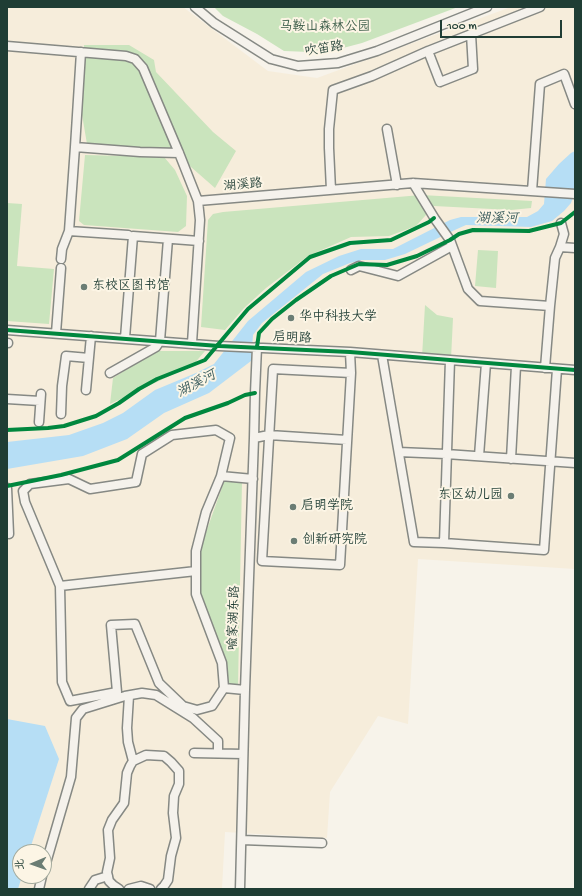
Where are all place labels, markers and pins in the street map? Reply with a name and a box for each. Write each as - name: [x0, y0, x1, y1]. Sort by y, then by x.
- place label: 东校区图书馆: [92, 279, 170, 295]
- marker: 东校区图书馆: [79, 282, 89, 292]
- place label: 华中科技大学: [299, 310, 377, 326]
- marker: 华中科技大学: [286, 313, 296, 323]
- place label: 东区幼儿园: [438, 488, 503, 504]
- marker: 东区幼儿园: [506, 491, 516, 501]
- place label: 启明学院: [301, 499, 353, 515]
- marker: 启明学院: [288, 502, 298, 512]
- place label: 创新研究院: [302, 533, 367, 549]
- marker: 创新研究院: [289, 536, 299, 546]

